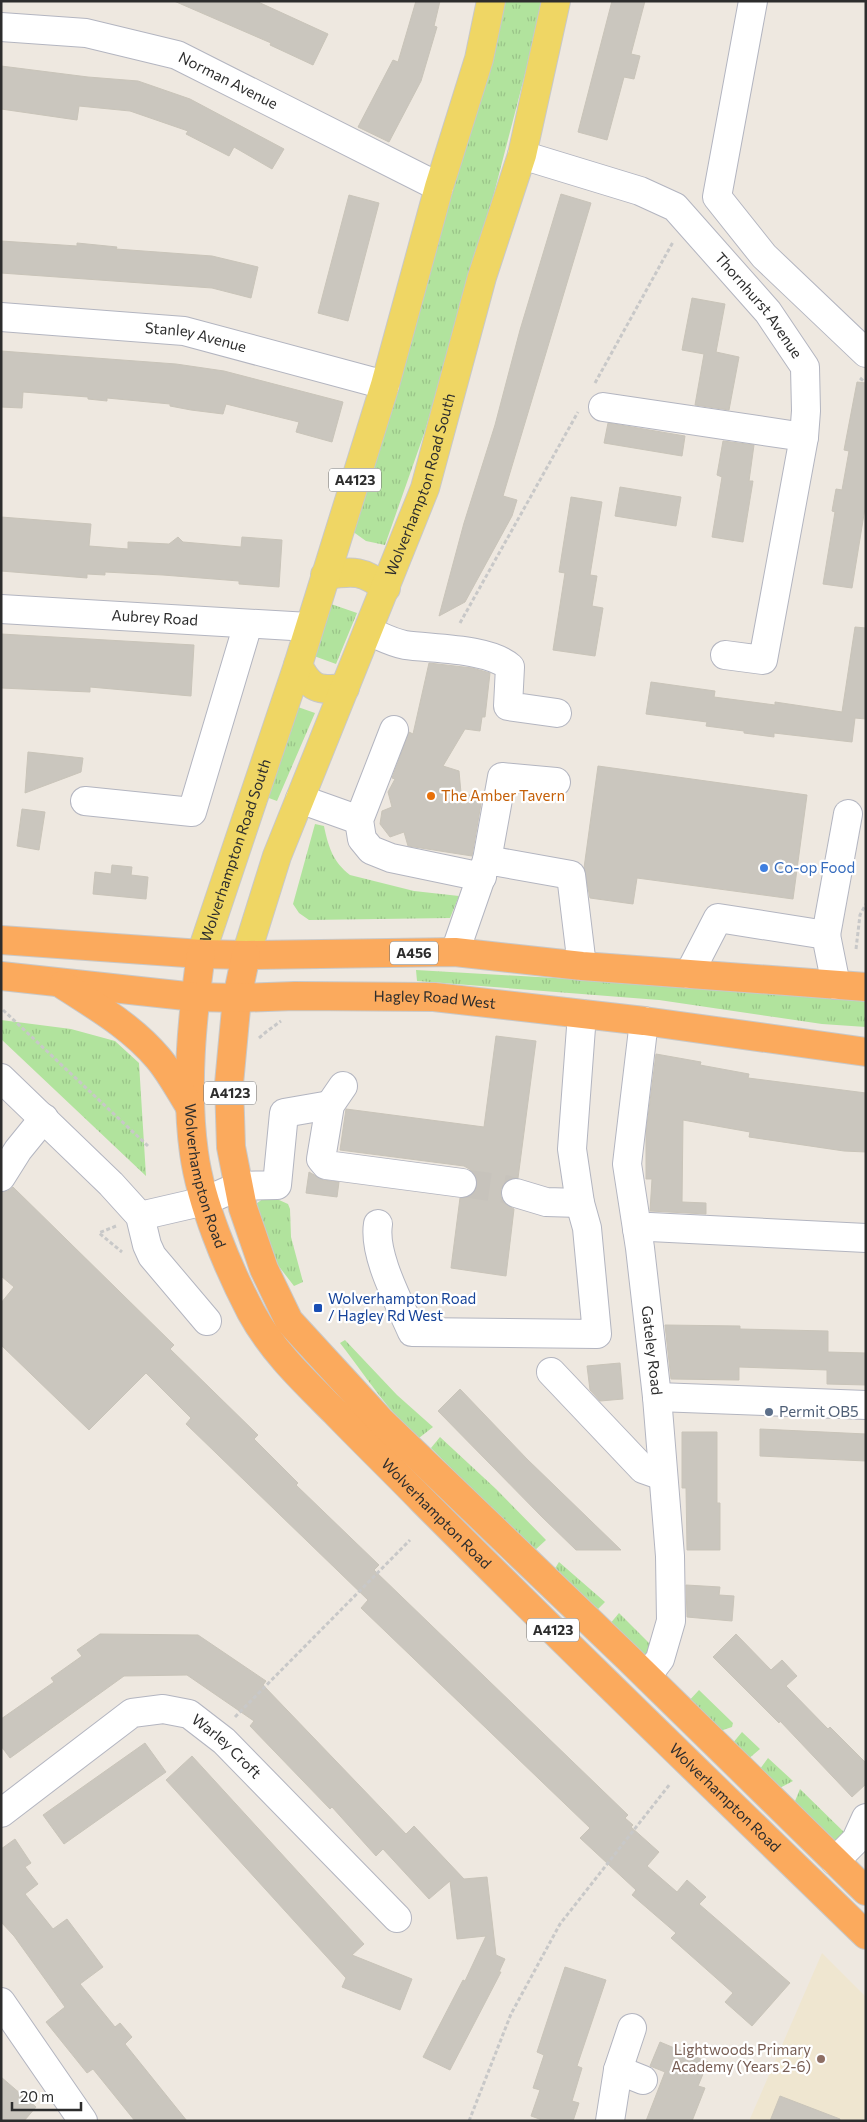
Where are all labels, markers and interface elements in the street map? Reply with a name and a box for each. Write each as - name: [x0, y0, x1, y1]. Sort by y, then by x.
- street label: Norman Avenue: [176, 47, 281, 112]
- street label: Thornhurst Avenue: [711, 248, 807, 361]
- street label: Stanley Avenue: [144, 318, 249, 355]
- street label: Wolverhampton Road South: [380, 391, 458, 579]
- road number: A4123: [329, 468, 381, 492]
- street label: Aubrey Road: [111, 605, 199, 628]
- street label: Wolverhampton Road South: [196, 756, 274, 944]
- place label: The Amber Tavern: [441, 786, 565, 804]
- marker: The Amber Tavern: [425, 790, 437, 802]
- place label: Co-op Food: [774, 858, 855, 876]
- marker: Co-op Food: [758, 862, 770, 874]
- road number: A456: [390, 941, 438, 964]
- street label: Hagley Road West: [374, 987, 497, 1012]
- road number: A4123: [204, 1082, 256, 1104]
- street label: Wolverhampton Road: [182, 1103, 230, 1250]
- place label: Wolverhampton Road / Hagley Rd West: [328, 1289, 476, 1324]
- marker: Wolverhampton Road / Hagley Rd West: [312, 1302, 324, 1314]
- street label: Gateley Road: [639, 1304, 667, 1396]
- place label: Permit OB5: [779, 1402, 859, 1420]
- marker: Permit OB5: [763, 1406, 775, 1418]
- street label: Wolverhampton Road: [378, 1454, 495, 1572]
- road number: A4123: [527, 1618, 579, 1642]
- street label: Warley Croft: [189, 1710, 265, 1782]
- street label: Wolverhampton Road: [666, 1739, 785, 1855]
- place label: Lightwoods Primary Academy (Years 2-6): [671, 2040, 811, 2075]
- marker: Lightwoods Primary Academy (Years 2-6): [815, 2053, 827, 2065]
- scale bar: [12, 2080, 81, 2112]
- text: 20 m: [20, 2087, 54, 2105]

